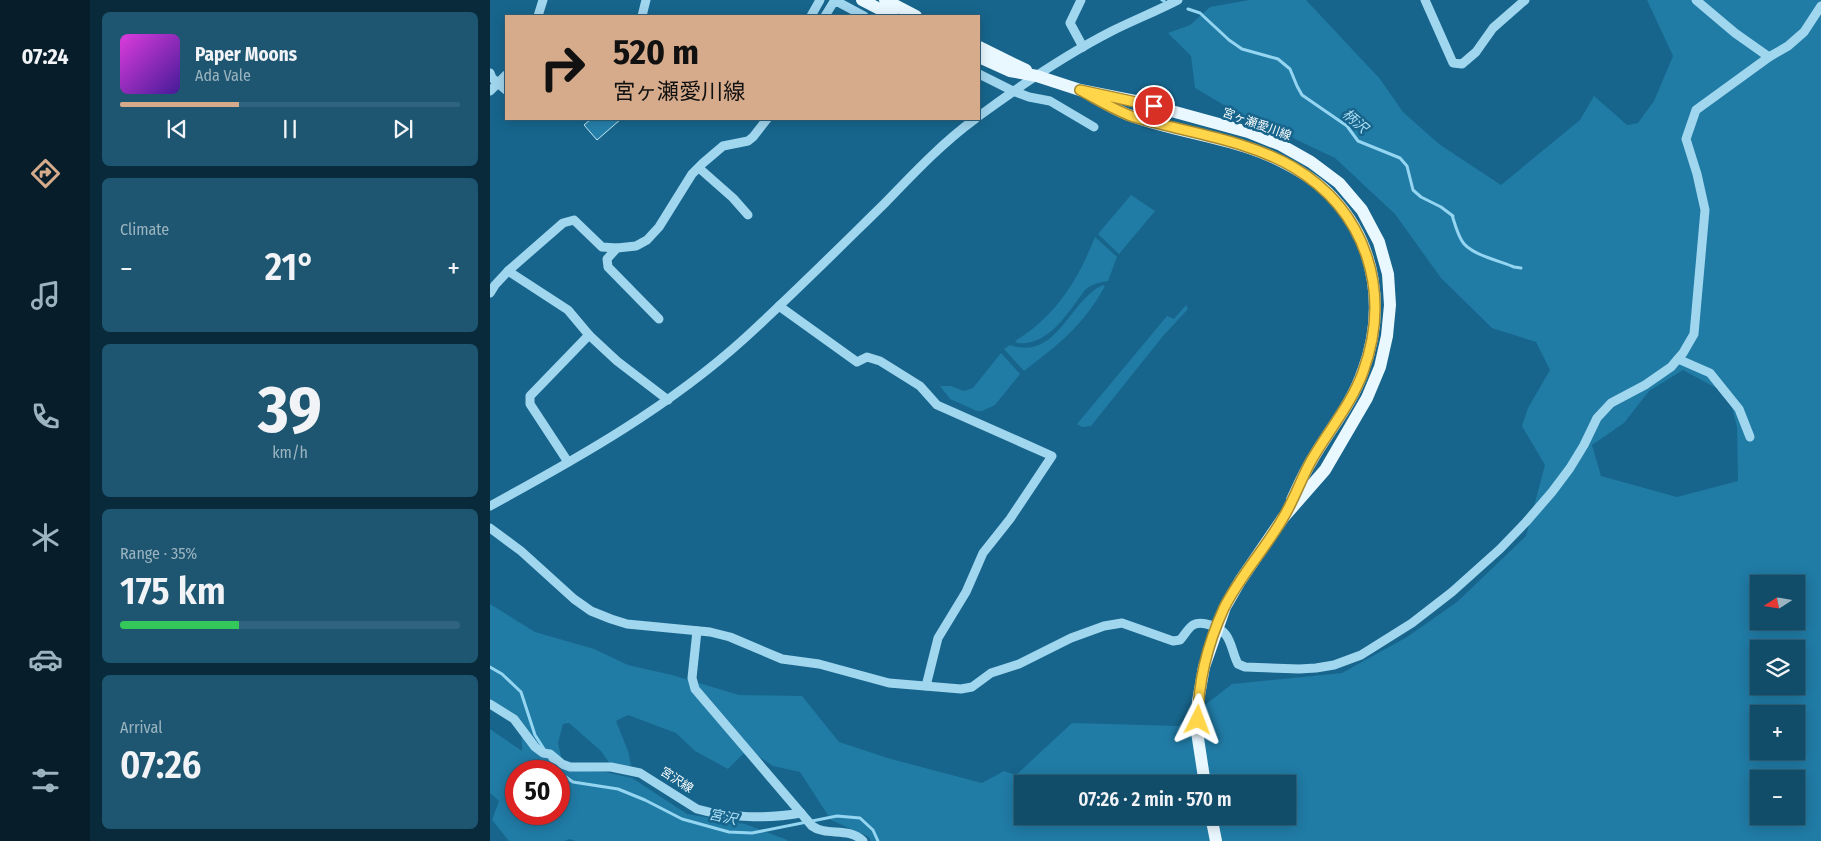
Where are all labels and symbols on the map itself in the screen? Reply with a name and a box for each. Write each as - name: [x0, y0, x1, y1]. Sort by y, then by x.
- pin: [1133, 85, 1175, 127]
- street label: 宮ヶ瀬愛川線: [1221, 105, 1293, 143]
- water label: 柄沢: [1339, 105, 1373, 138]
- north arrow: [1750, 575, 1805, 630]
- position arrow: [1171, 693, 1223, 745]
- speed limit sign: 50: [505, 760, 570, 825]
- street label: 宮沢線: [658, 764, 696, 796]
- water label: 宮沢: [708, 806, 740, 829]

